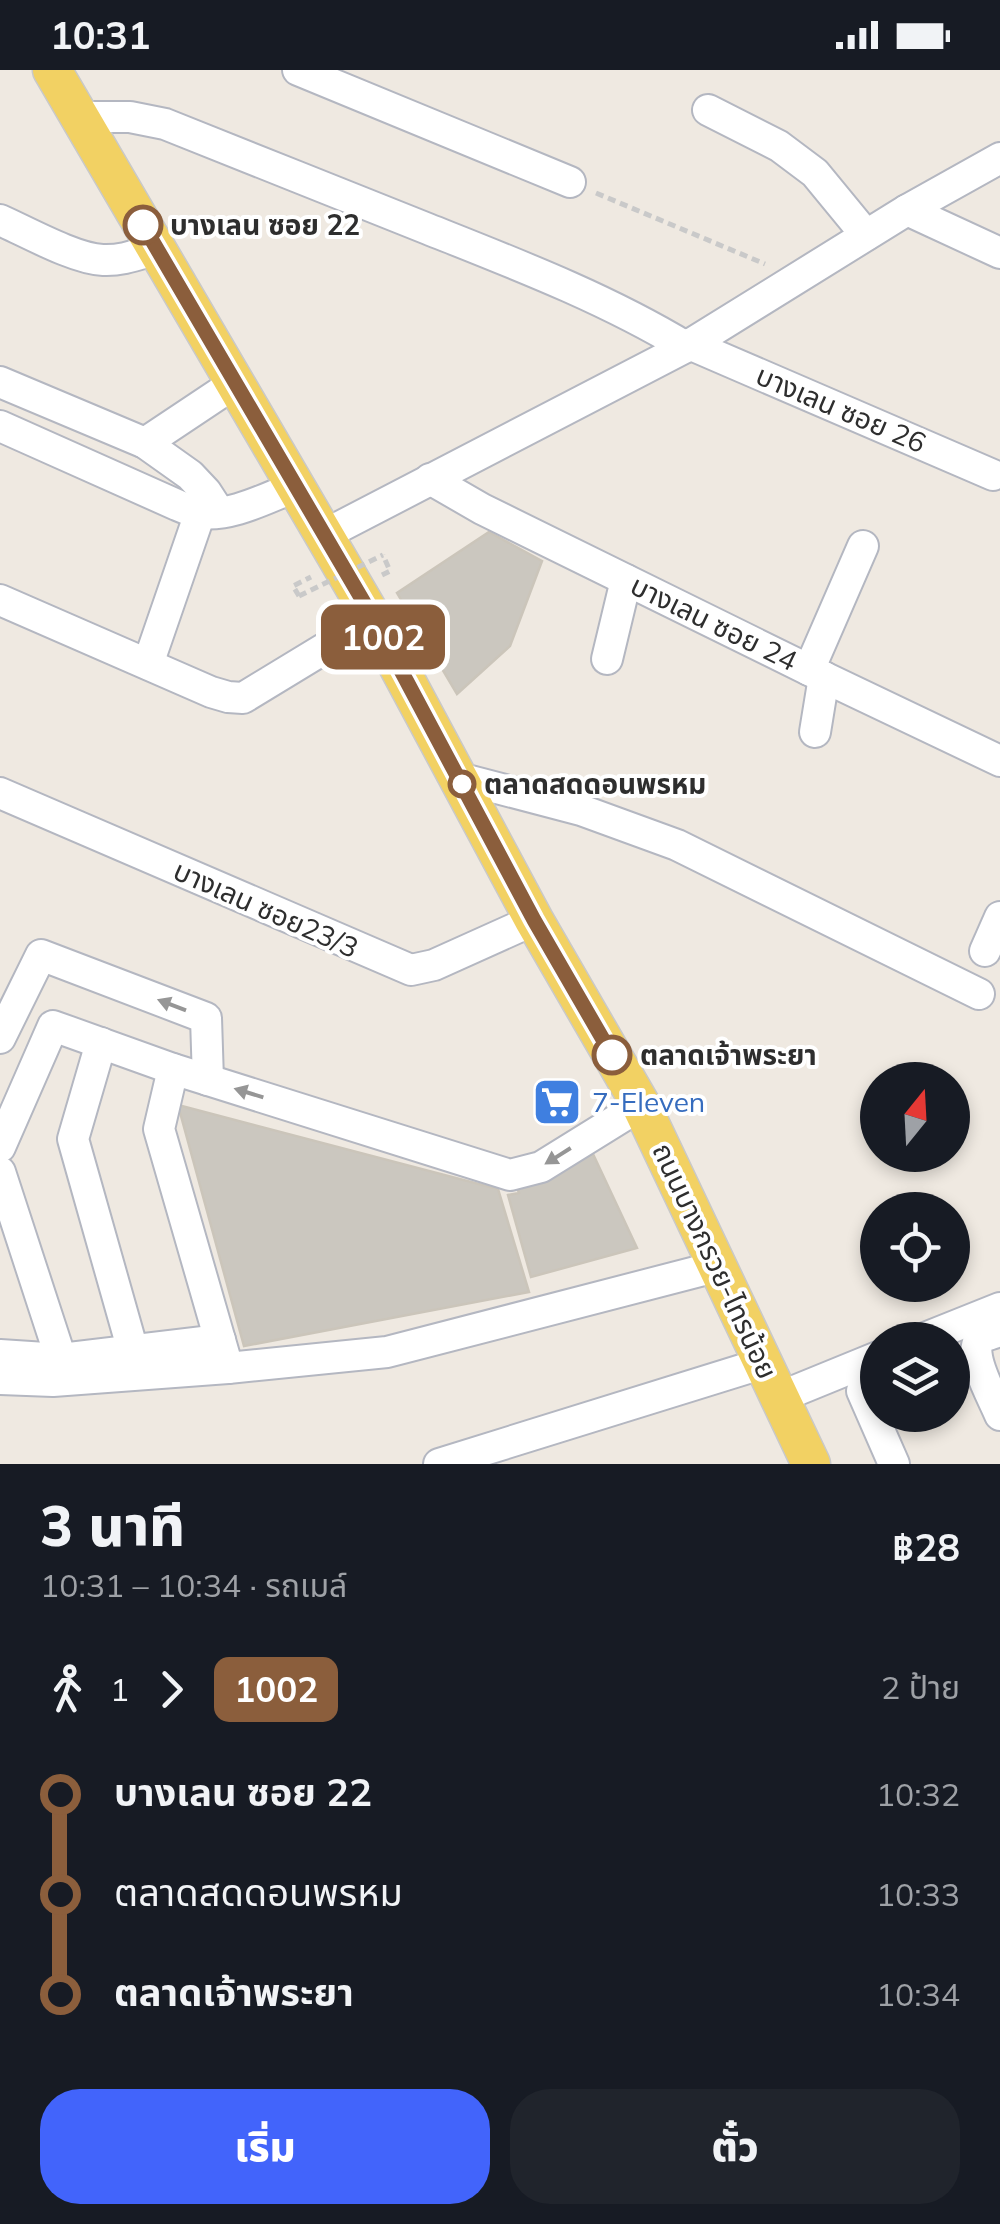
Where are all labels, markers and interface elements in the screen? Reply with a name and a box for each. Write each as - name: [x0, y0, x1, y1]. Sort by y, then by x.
- text: 10:31: [50, 11, 151, 59]
- marker: บางเลน ซอย 22: [124, 206, 162, 244]
- place label: บางเลน ซอย 22: [170, 207, 360, 242]
- street label: บางเลน ซอย 26: [751, 357, 931, 460]
- street label: บางเลน ซอย 24: [625, 567, 803, 678]
- line badge: 1002: [313, 604, 453, 670]
- text: 1002: [341, 615, 425, 659]
- place label: ตลาดสดดอนพรหม: [484, 766, 706, 801]
- marker: ตลาดสดดอนพรหม: [449, 771, 475, 797]
- street label: บางเลน ซอย23/3: [168, 852, 364, 965]
- one-way arrow: [157, 997, 187, 1012]
- marker: ตลาดเจ้าพระยา: [593, 1036, 631, 1074]
- place label: ตลาดเจ้าพระยา: [640, 1037, 817, 1072]
- north arrow: [860, 1062, 970, 1172]
- map controls: [860, 1062, 970, 1432]
- supermarket icon: 7-Eleven: [531, 1076, 583, 1128]
- one-way arrow: [234, 1084, 264, 1099]
- place label: 7-Eleven: [592, 1084, 705, 1119]
- street label: ถนนบางกรวย-ไทรน้อย: [645, 1137, 786, 1384]
- one-way arrow: [544, 1147, 572, 1165]
- button: locate: [860, 1192, 970, 1302]
- button: layers: [860, 1322, 970, 1432]
- text: 3 นาที: [40, 1491, 185, 1560]
- text: ฿28: [892, 1523, 960, 1571]
- text: 10:31 – 10:34 · รถเมล์: [40, 1565, 347, 1605]
- icon: walk: [40, 1662, 95, 1717]
- icon: forward: [144, 1662, 199, 1717]
- text: 1002: [234, 1667, 318, 1711]
- text: 2 ป้าย: [881, 1667, 960, 1707]
- text: 1: [110, 1669, 129, 1709]
- text: บางเลน ซอย 22: [114, 1768, 372, 1816]
- text: 10:32: [876, 1774, 960, 1814]
- text: ตลาดสดดอนพรหม: [114, 1868, 403, 1916]
- text: 10:33: [876, 1874, 960, 1914]
- text: ตลาดเจ้าพระยา: [114, 1968, 354, 2016]
- text: 10:34: [876, 1974, 960, 2014]
- button: เริ่ม: [40, 2089, 490, 2204]
- button: ตั๋ว: [510, 2089, 960, 2204]

